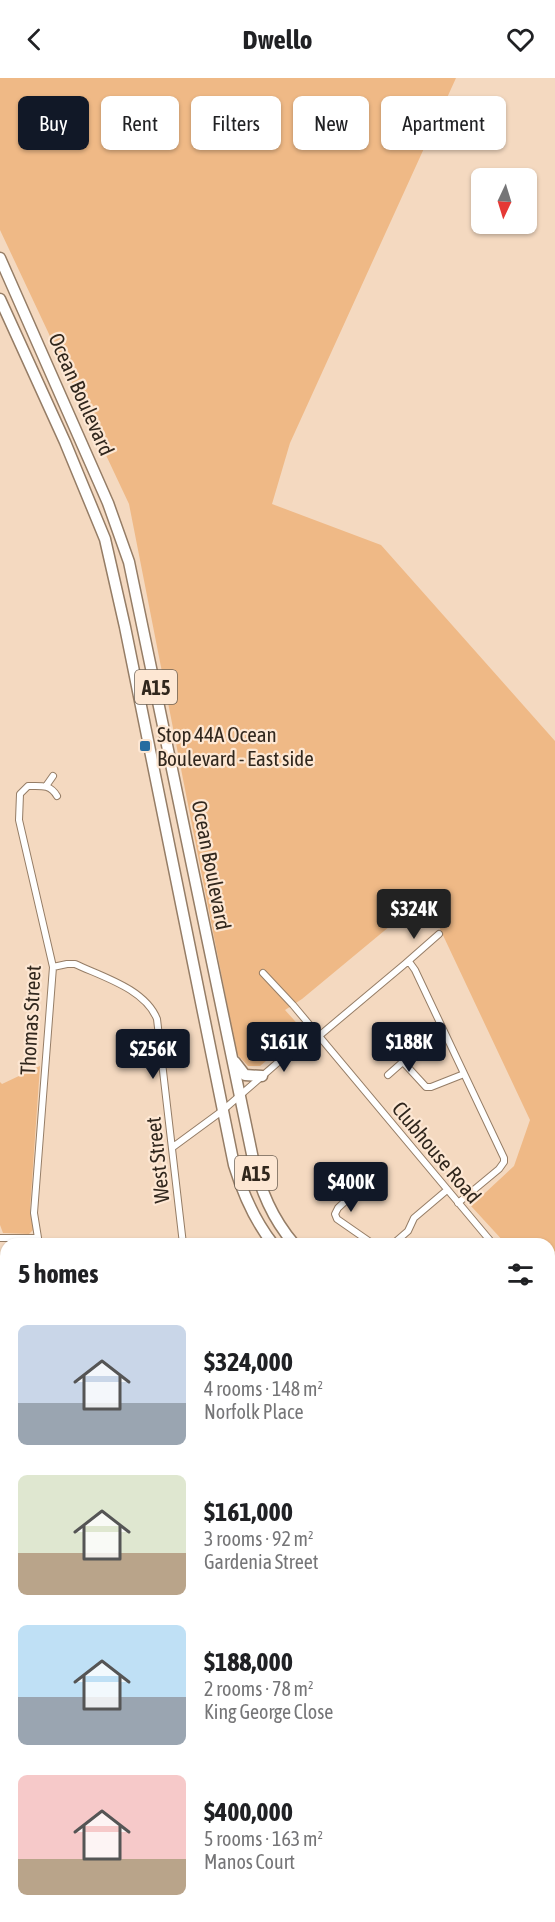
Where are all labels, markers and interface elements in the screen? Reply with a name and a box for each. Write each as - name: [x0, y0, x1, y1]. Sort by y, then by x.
- icon: back: [18, 23, 51, 56]
- icon: heart: [504, 23, 537, 56]
- text: Dwello: [243, 24, 312, 55]
- chip: Buy: [18, 96, 89, 150]
- chip: Rent: [101, 96, 179, 150]
- chip: Filters: [191, 96, 281, 150]
- chip: New: [293, 96, 369, 150]
- chip: Apartment: [381, 96, 506, 150]
- north arrow: [471, 168, 537, 234]
- map controls: [471, 168, 537, 234]
- street label: Ocean Boulevard: [44, 329, 120, 459]
- road number: A15: [135, 670, 177, 704]
- place label: Stop 44A Ocean Boulevard - East side: [157, 722, 314, 770]
- marker: Stop 44A Ocean Boulevard - East side: [138, 739, 152, 753]
- street label: Ocean Boulevard: [188, 798, 236, 932]
- pin: $324K: [372, 889, 456, 940]
- text: $324K: [391, 897, 437, 920]
- street label: Thomas Street: [15, 964, 45, 1076]
- pin: $161K: [242, 1022, 326, 1073]
- pin: $188K: [367, 1022, 451, 1073]
- pin: $256K: [111, 1029, 195, 1080]
- text: $161K: [261, 1030, 307, 1053]
- text: $188K: [386, 1030, 432, 1053]
- text: $256K: [130, 1037, 176, 1060]
- street label: Clubhouse Road: [388, 1096, 486, 1208]
- street label: West Street: [141, 1116, 173, 1204]
- road number: A15: [235, 1156, 277, 1190]
- pin: $400K: [309, 1162, 393, 1213]
- text: $400K: [328, 1170, 374, 1193]
- icon: filters: [504, 1258, 537, 1291]
- text: 5 homes: [18, 1259, 98, 1289]
- text: $324,000: [204, 1347, 293, 1377]
- icon: home: [66, 1349, 138, 1421]
- text: 4 rooms · 148 m²: [204, 1377, 323, 1400]
- text: Norfolk Place: [204, 1400, 304, 1423]
- text: $161,000: [204, 1497, 293, 1527]
- icon: home: [66, 1499, 138, 1571]
- text: 3 rooms · 92 m²: [204, 1527, 314, 1550]
- text: Gardenia Street: [204, 1550, 319, 1573]
- text: $188,000: [204, 1647, 293, 1677]
- icon: home: [66, 1649, 138, 1721]
- text: 2 rooms · 78 m²: [204, 1677, 314, 1700]
- text: King George Close: [204, 1700, 333, 1723]
- text: $400,000: [204, 1797, 293, 1827]
- icon: home: [66, 1799, 138, 1871]
- text: 5 rooms · 163 m²: [204, 1827, 323, 1850]
- text: Manos Court: [204, 1850, 295, 1873]

